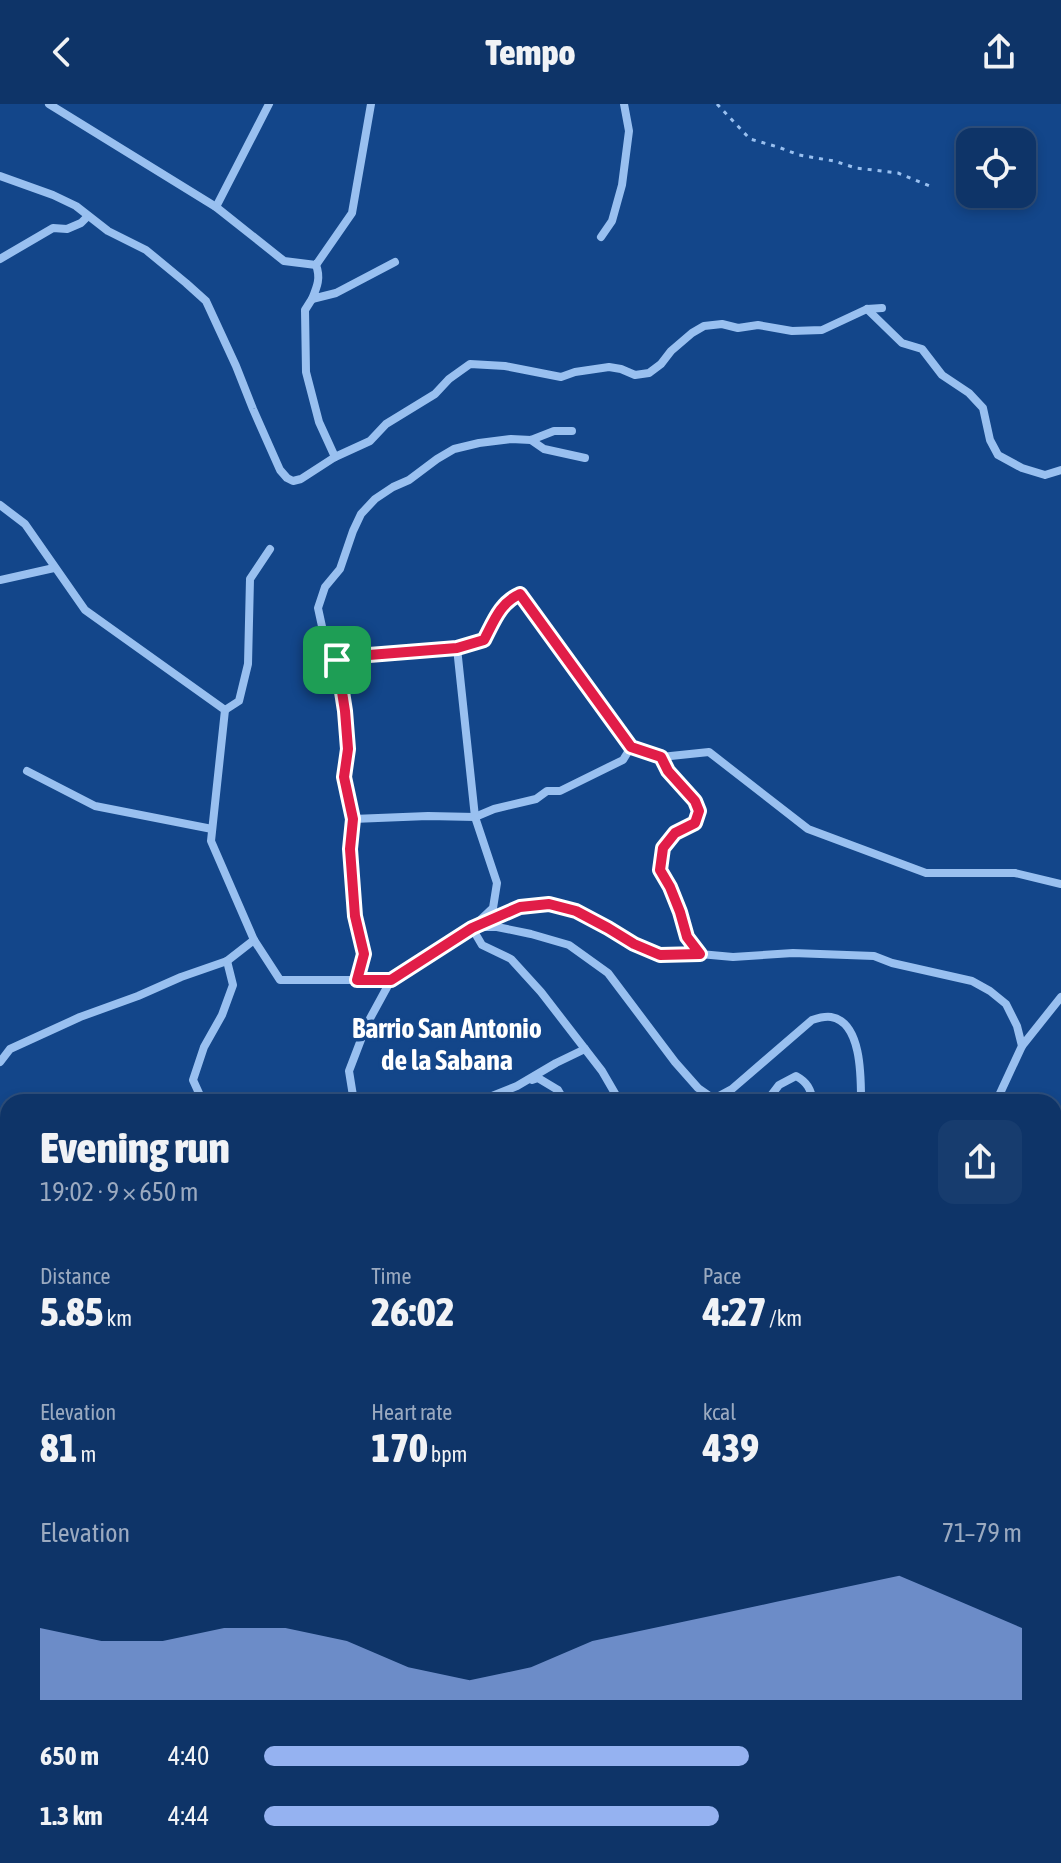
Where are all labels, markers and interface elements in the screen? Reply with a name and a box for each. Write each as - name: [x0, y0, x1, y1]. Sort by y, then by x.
- icon: back: [40, 30, 84, 74]
- icon: share: [977, 30, 1021, 74]
- text: Tempo: [486, 31, 575, 73]
- map controls: [956, 128, 1036, 208]
- button: locate: [956, 128, 1036, 208]
- pin: [303, 626, 371, 694]
- icon: arrive: [315, 638, 359, 682]
- district label: Barrio San Antonio de la Sabana: [352, 1012, 542, 1076]
- button: share: [938, 1120, 1022, 1204]
- text: Evening run: [40, 1122, 230, 1172]
- text: 19:02 · 9 × 650 m: [40, 1177, 199, 1207]
- text: Distance: [40, 1263, 111, 1289]
- text: Time: [371, 1263, 411, 1289]
- text: Pace: [703, 1263, 741, 1289]
- text: 5.85: [40, 1289, 104, 1334]
- text: 26:02: [371, 1289, 454, 1334]
- text: 4:27: [703, 1289, 766, 1334]
- text: km: [104, 1305, 132, 1331]
- text: /km: [766, 1305, 802, 1331]
- text: Elevation: [40, 1399, 116, 1425]
- text: Heart rate: [371, 1399, 452, 1425]
- text: kcal: [703, 1399, 736, 1425]
- text: 81: [40, 1425, 78, 1470]
- text: 170: [371, 1425, 428, 1470]
- text: 439: [703, 1425, 759, 1470]
- text: m: [78, 1441, 96, 1467]
- text: bpm: [428, 1441, 467, 1467]
- text: Elevation: [40, 1518, 130, 1548]
- text: 71–79 m: [942, 1518, 1022, 1548]
- text: 650 m: [40, 1741, 99, 1771]
- text: 4:40: [168, 1741, 209, 1771]
- text: 1.3 km: [40, 1801, 103, 1831]
- text: 4:44: [168, 1801, 209, 1831]

